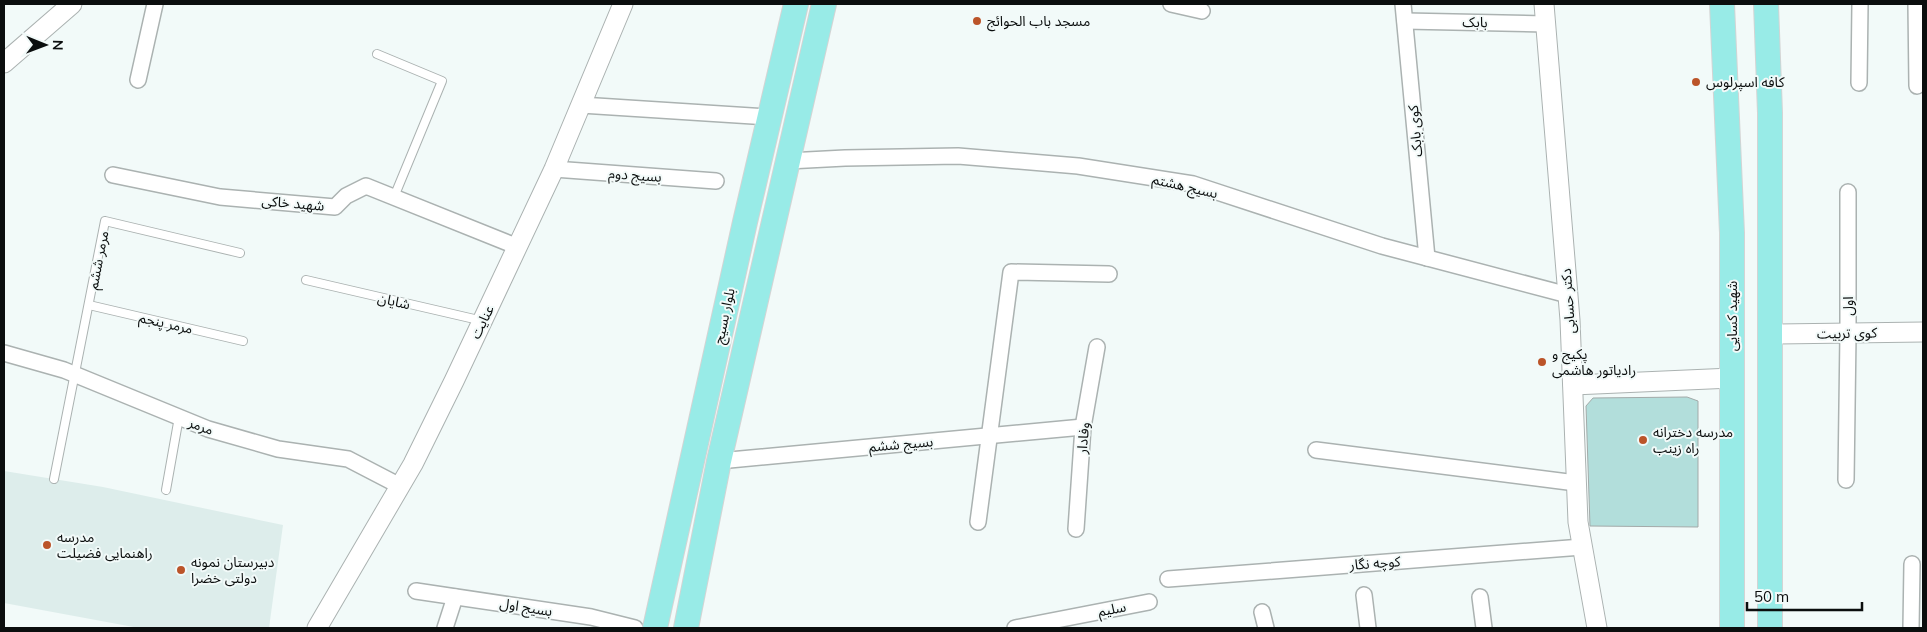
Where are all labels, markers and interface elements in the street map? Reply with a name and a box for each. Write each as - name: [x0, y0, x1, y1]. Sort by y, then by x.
- place label: مسجد باب الحوائج: [987, 12, 1090, 32]
- street label: بابک: [1462, 13, 1488, 31]
- marker: مسجد باب الحوائج: [971, 15, 983, 27]
- north arrow: [20, 20, 70, 70]
- text: N: [49, 40, 67, 51]
- place label: کافه اسپرلوس: [1706, 73, 1785, 92]
- marker: کافه اسپرلوس: [1690, 76, 1702, 88]
- street label: کوی بابک: [1404, 104, 1426, 158]
- street label: بسيج دوم: [608, 164, 662, 188]
- street label: بسیج هشتم: [1150, 170, 1220, 204]
- street label: شهید خاکی: [261, 191, 325, 215]
- street label: مرمر ششم: [83, 229, 114, 291]
- street label: دکتر حسابی: [1557, 268, 1579, 334]
- street label: شهید کسایی: [1723, 281, 1741, 351]
- street label: بلوار بسیج: [709, 286, 741, 346]
- street label: شایان: [376, 289, 412, 313]
- street label: اول: [1839, 296, 1857, 316]
- street label: عنایت: [466, 302, 498, 342]
- street label: مرمر پنجم: [137, 308, 195, 340]
- street label: کوی تربیت: [1817, 323, 1878, 343]
- place label: پکیج و رادیاتور هاشمی: [1552, 345, 1636, 379]
- marker: پکیج و رادیاتور هاشمی: [1536, 356, 1548, 368]
- street label: مرمر: [185, 413, 216, 439]
- street label: وفادار: [1073, 421, 1093, 456]
- place label: مدرسه دخترانه راه زینب: [1653, 423, 1733, 457]
- street label: بسیج ششم: [868, 432, 934, 458]
- marker: مدرسه دخترانه راه زینب: [1637, 434, 1649, 446]
- place label: مدرسه راهنمایی فضیلت: [57, 528, 153, 562]
- marker: مدرسه راهنمایی فضیلت: [41, 539, 53, 551]
- street label: کوچه نگار: [1348, 552, 1401, 575]
- place label: دبیرستان نمونه دولتی خضرا: [191, 553, 275, 587]
- marker: دبیرستان نمونه دولتی خضرا: [175, 564, 187, 576]
- scale bar: [1747, 580, 1862, 612]
- text: 50 m: [1754, 587, 1789, 606]
- street label: بسیج اول: [498, 594, 554, 622]
- street label: سلیم: [1096, 597, 1128, 622]

